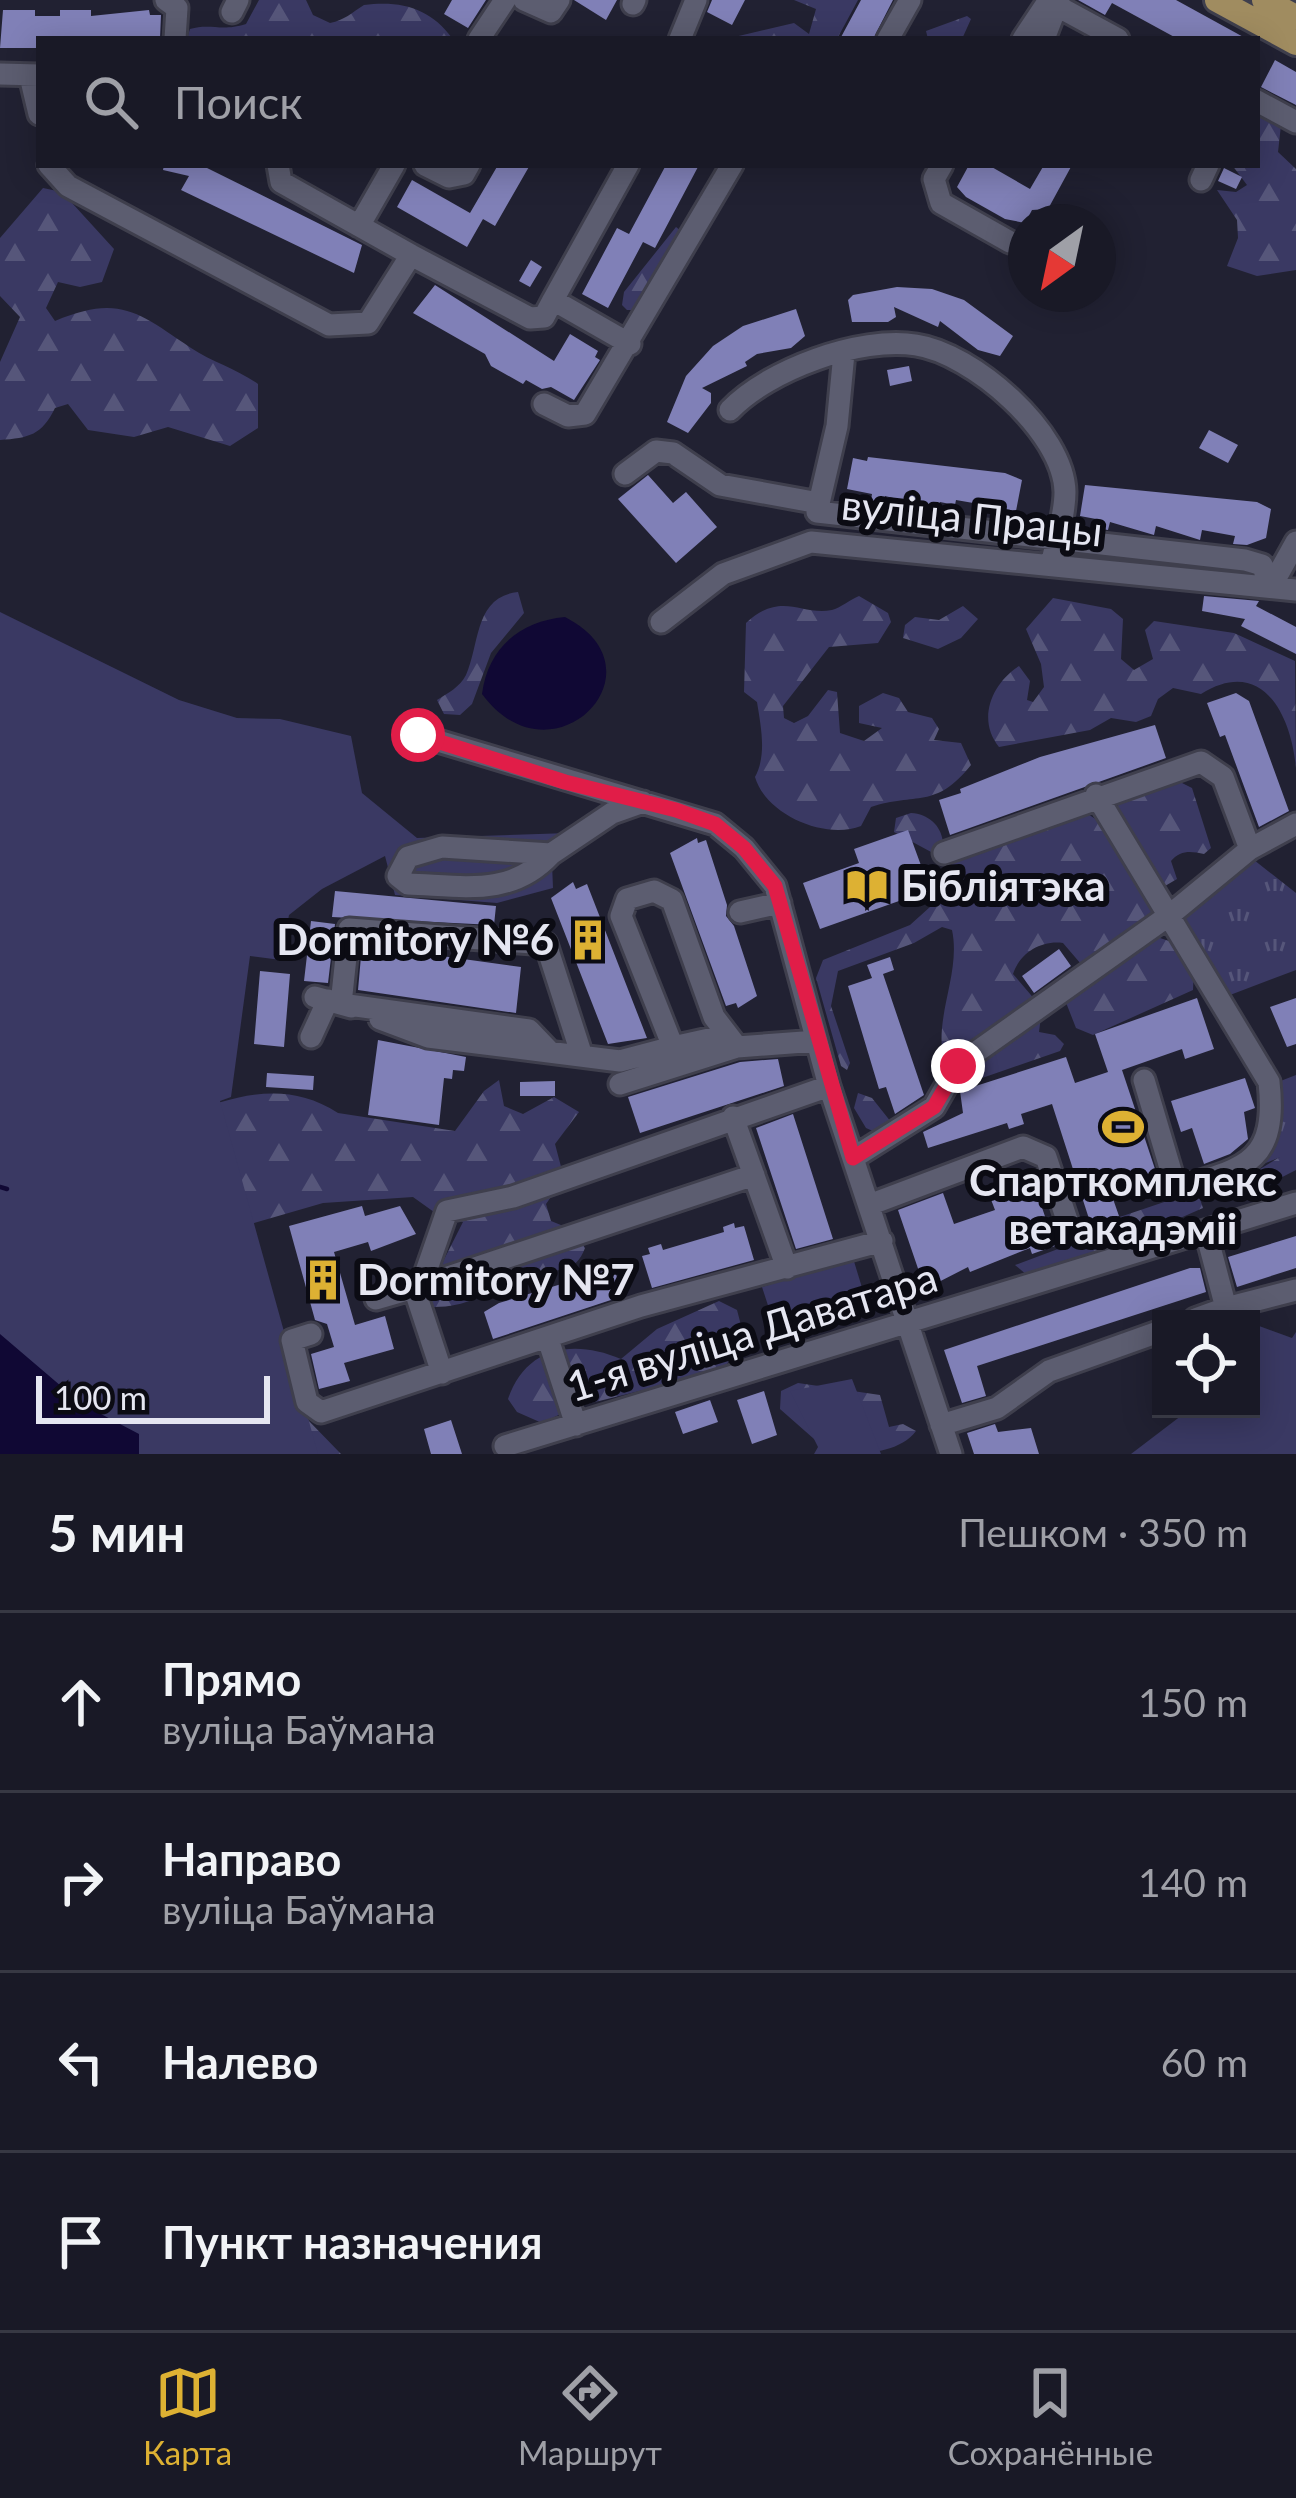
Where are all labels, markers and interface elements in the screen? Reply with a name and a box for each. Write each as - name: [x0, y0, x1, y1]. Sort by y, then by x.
- search box: [36, 36, 1260, 168]
- icon: search: [78, 69, 144, 135]
- text: Поиск: [174, 75, 303, 129]
- north arrow: [1008, 204, 1116, 312]
- street label: вуліца Працы: [839, 478, 1105, 556]
- route start: [391, 708, 445, 762]
- place label: Бібліятэка: [901, 860, 1106, 910]
- library icon: Бібліятэка: [844, 863, 890, 909]
- place label: Dormitory №6: [276, 914, 554, 964]
- building icon: Dormitory №6: [565, 917, 611, 963]
- route end: [931, 1039, 985, 1093]
- sports icon: Спарткомплекс ветакадэміі: [1100, 1104, 1146, 1150]
- place label: Спарткомплекс ветакадэміі: [969, 1155, 1277, 1253]
- street label: 1-я вуліца Даватара: [561, 1251, 943, 1411]
- place label: Dormitory №7: [357, 1254, 635, 1304]
- building icon: Dormitory №7: [300, 1257, 346, 1303]
- map controls: [1152, 1310, 1260, 1418]
- button: locate: [1152, 1310, 1260, 1418]
- scale bar: [36, 1370, 270, 1423]
- text: 100 m: [54, 1377, 147, 1417]
- text: 5 мин: [48, 1502, 185, 1563]
- text: Пешком · 350 m: [958, 1509, 1248, 1555]
- text: Прямо: [162, 1652, 301, 1706]
- icon: ahead: [48, 1669, 114, 1735]
- text: 150 m: [1138, 1679, 1248, 1725]
- text: вуліца Баўмана: [162, 1706, 436, 1752]
- text: Направо: [162, 1832, 341, 1886]
- icon: right: [48, 1849, 114, 1915]
- text: 140 m: [1138, 1859, 1248, 1905]
- text: вуліца Баўмана: [162, 1886, 436, 1932]
- icon: left: [48, 2029, 114, 2095]
- text: Налево: [162, 2035, 318, 2089]
- text: 60 m: [1161, 2039, 1248, 2085]
- icon: arrive: [48, 2209, 114, 2275]
- text: Пункт назначения: [162, 2215, 543, 2269]
- tab: Карта: [143, 2360, 232, 2472]
- tab: Маршрут: [518, 2360, 662, 2472]
- tab: Сохранённые: [948, 2360, 1153, 2472]

